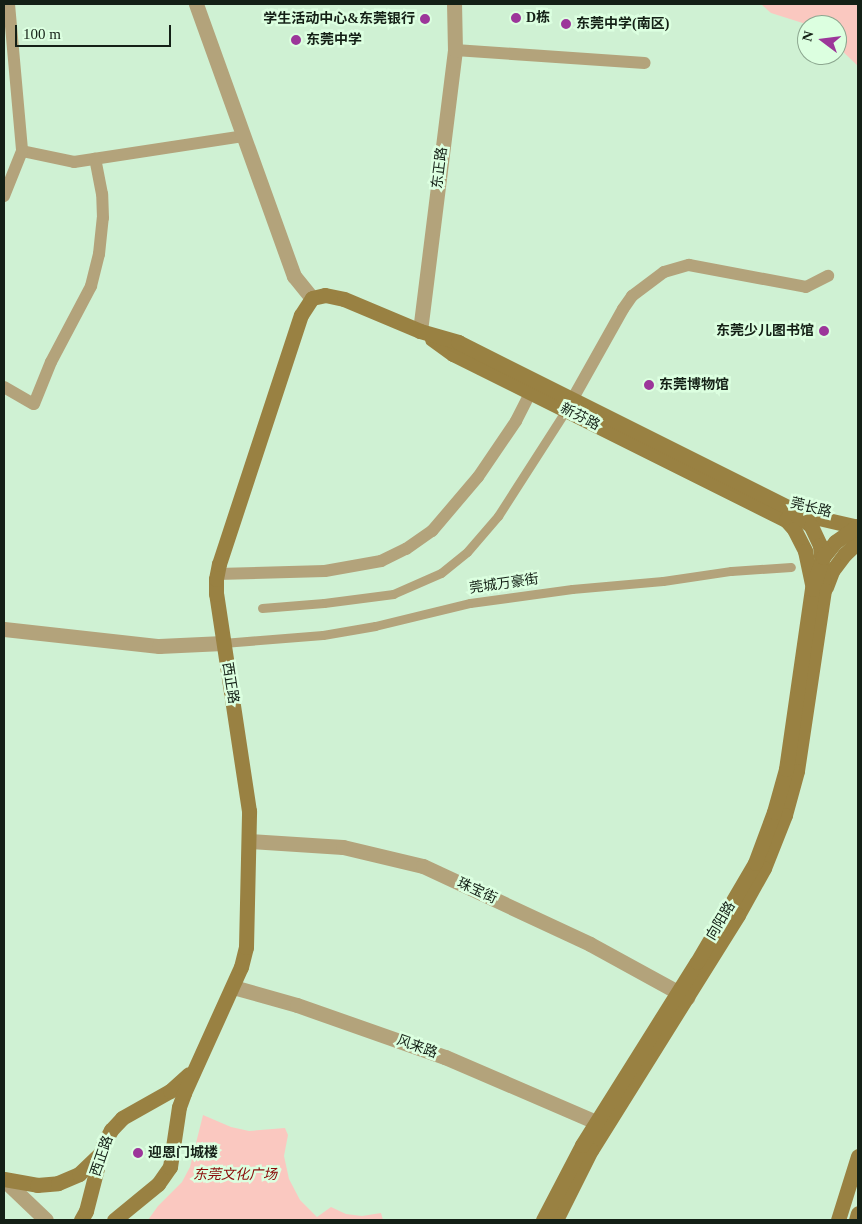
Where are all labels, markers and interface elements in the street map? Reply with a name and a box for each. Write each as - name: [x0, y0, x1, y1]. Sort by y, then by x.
- place label: D栋: [526, 10, 550, 26]
- place label: 学生活动中心&东莞银行: [263, 11, 415, 27]
- marker: D栋: [510, 12, 522, 24]
- marker: 学生活动中心&东莞银行: [419, 13, 431, 25]
- scale bar: [18, 15, 174, 47]
- north arrow: [797, 15, 847, 65]
- place label: 东莞中学(南区): [576, 16, 669, 32]
- marker: 东莞中学(南区): [560, 18, 572, 30]
- text: 100 m: [23, 26, 61, 42]
- text: N: [799, 29, 817, 43]
- place label: 东莞中学: [306, 32, 362, 48]
- marker: 东莞中学: [290, 34, 302, 46]
- street label: 东正路: [429, 146, 451, 190]
- place label: 东莞少儿图书馆: [716, 323, 814, 339]
- marker: 东莞少儿图书馆: [818, 325, 830, 337]
- place label: 东莞博物馆: [659, 377, 729, 393]
- marker: 东莞博物馆: [643, 379, 655, 391]
- street label: 新芬路: [557, 400, 603, 434]
- street label: 莞长路: [789, 495, 833, 521]
- street label: 莞城万豪街: [468, 571, 540, 597]
- street label: 西正路: [218, 661, 242, 705]
- street label: 珠宝街: [454, 875, 500, 907]
- street label: 向阳路: [703, 899, 739, 943]
- street label: 风来路: [394, 1032, 440, 1062]
- street label: 西正路: [87, 1133, 117, 1179]
- place label: 迎恩门城楼: [148, 1145, 218, 1161]
- marker: 迎恩门城楼: [132, 1147, 144, 1159]
- park label: 东莞文化广场: [193, 1167, 277, 1183]

